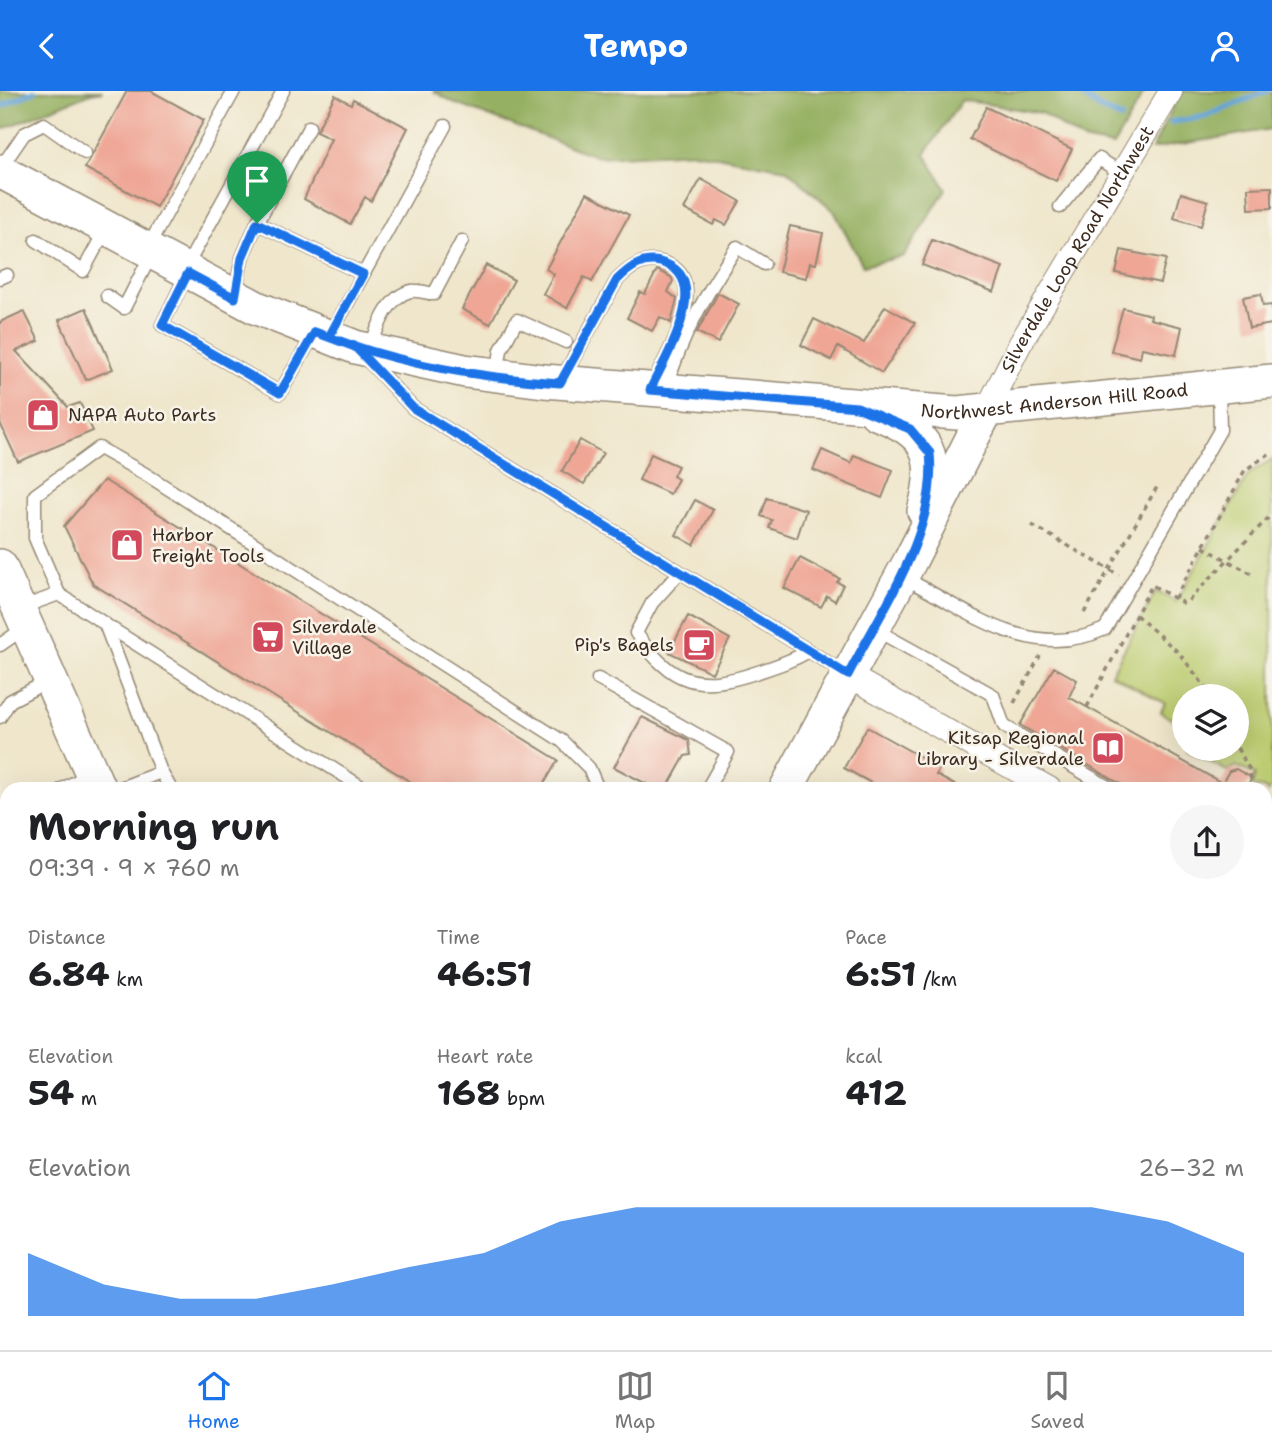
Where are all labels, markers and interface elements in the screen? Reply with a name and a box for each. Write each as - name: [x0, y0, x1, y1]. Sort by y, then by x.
- text: Tempo: [584, 24, 688, 67]
- icon: back: [28, 27, 66, 65]
- icon: person: [1206, 27, 1244, 65]
- street label: Silverdale Loop Road Northwest: [996, 121, 1160, 377]
- pin: [227, 151, 287, 223]
- icon: arrive: [238, 162, 276, 200]
- street label: Northwest Anderson Hill Road: [920, 378, 1189, 425]
- shop icon: NAPA Auto Parts: [24, 396, 62, 434]
- place label: NAPA Auto Parts: [68, 403, 216, 427]
- place label: Harbor Freight Tools: [152, 523, 265, 568]
- shop icon: Harbor Freight Tools: [108, 526, 146, 564]
- place label: Silverdale Village: [292, 615, 377, 660]
- supermarket icon: Silverdale Village: [249, 618, 287, 656]
- cafe icon: Pip's Bagels: [680, 626, 718, 664]
- place label: Pip's Bagels: [574, 633, 674, 657]
- map controls: [1172, 684, 1249, 761]
- button: layers: [1172, 684, 1249, 761]
- place label: Kitsap Regional Library - Silverdale: [917, 726, 1085, 771]
- library icon: Kitsap Regional Library - Silverdale: [1089, 729, 1127, 767]
- text: Morning run: [28, 801, 279, 852]
- button: share: [1170, 805, 1244, 879]
- text: 09:39 · 9 × 760 m: [28, 853, 240, 883]
- text: Distance: [28, 925, 106, 950]
- text: Time: [437, 925, 480, 950]
- text: Pace: [845, 925, 887, 950]
- text: 6.84: [28, 950, 110, 997]
- text: 46:51: [437, 950, 532, 997]
- text: 6:51: [845, 950, 917, 997]
- text: km: [110, 967, 143, 992]
- text: /km: [917, 967, 957, 992]
- text: Elevation: [28, 1044, 113, 1069]
- text: Heart rate: [437, 1044, 533, 1069]
- text: kcal: [845, 1044, 882, 1069]
- text: 54: [28, 1069, 74, 1116]
- text: 168: [437, 1069, 500, 1116]
- text: 412: [845, 1069, 907, 1116]
- text: m: [74, 1086, 97, 1111]
- text: bpm: [500, 1086, 545, 1111]
- text: Elevation: [28, 1153, 131, 1183]
- text: 26–32 m: [1138, 1153, 1244, 1183]
- tab: Home: [188, 1367, 240, 1434]
- tab: Map: [615, 1367, 655, 1434]
- tab: Saved: [1031, 1367, 1084, 1434]

